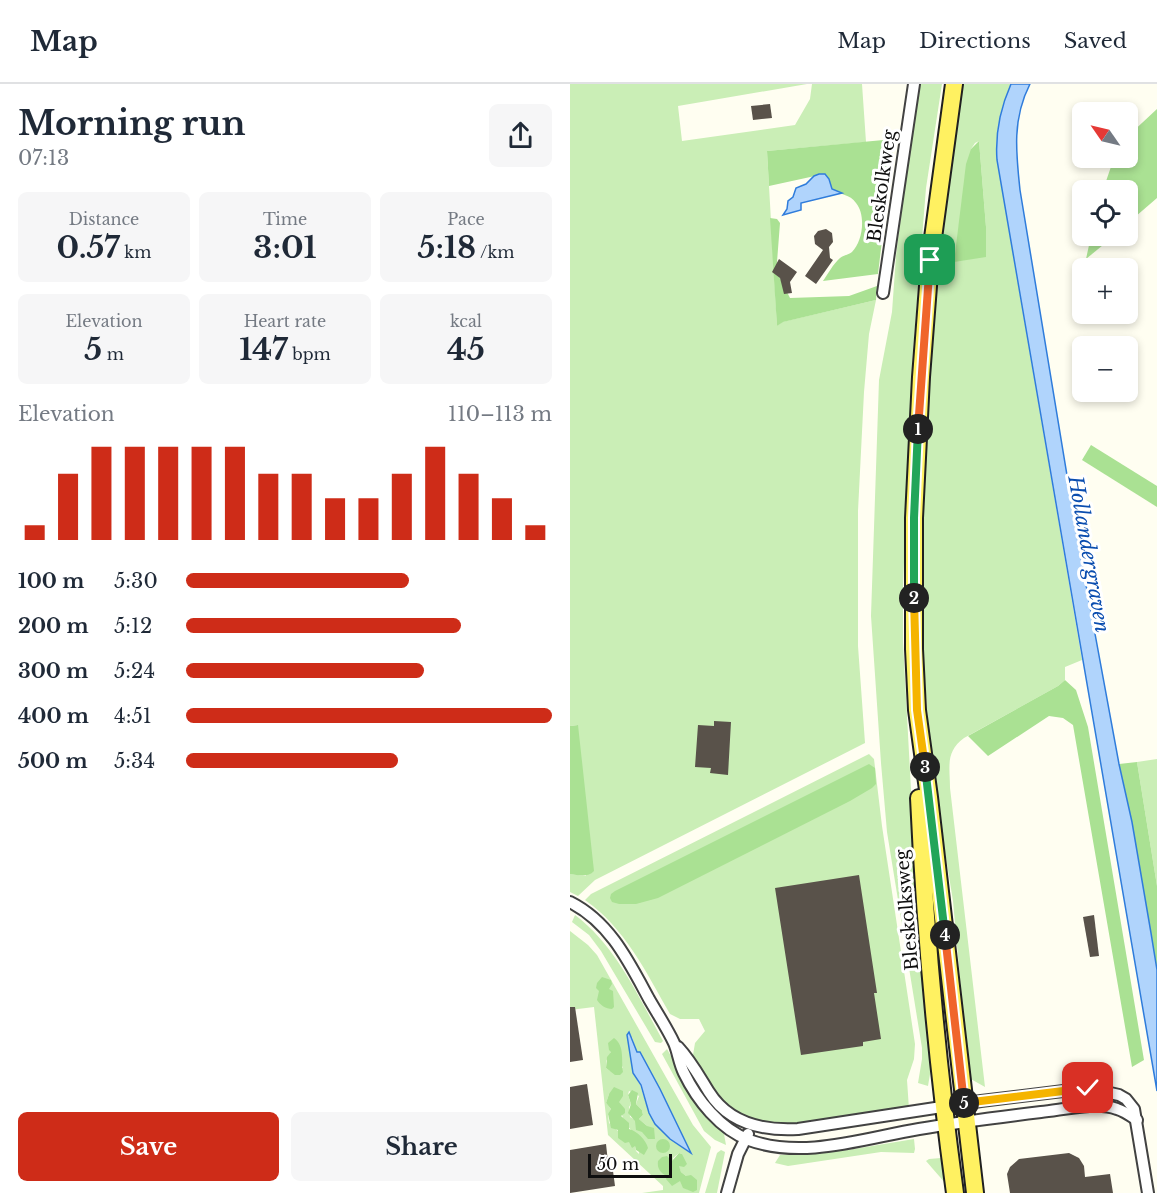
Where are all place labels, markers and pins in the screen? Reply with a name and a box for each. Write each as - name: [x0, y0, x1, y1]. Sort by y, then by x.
- pin: [904, 234, 955, 285]
- pin: 1: [903, 414, 933, 444]
- pin: 2: [899, 583, 929, 613]
- pin: 3: [910, 752, 940, 782]
- pin: 4: [930, 920, 960, 950]
- pin: [1062, 1062, 1113, 1113]
- pin: 5: [949, 1088, 979, 1118]

